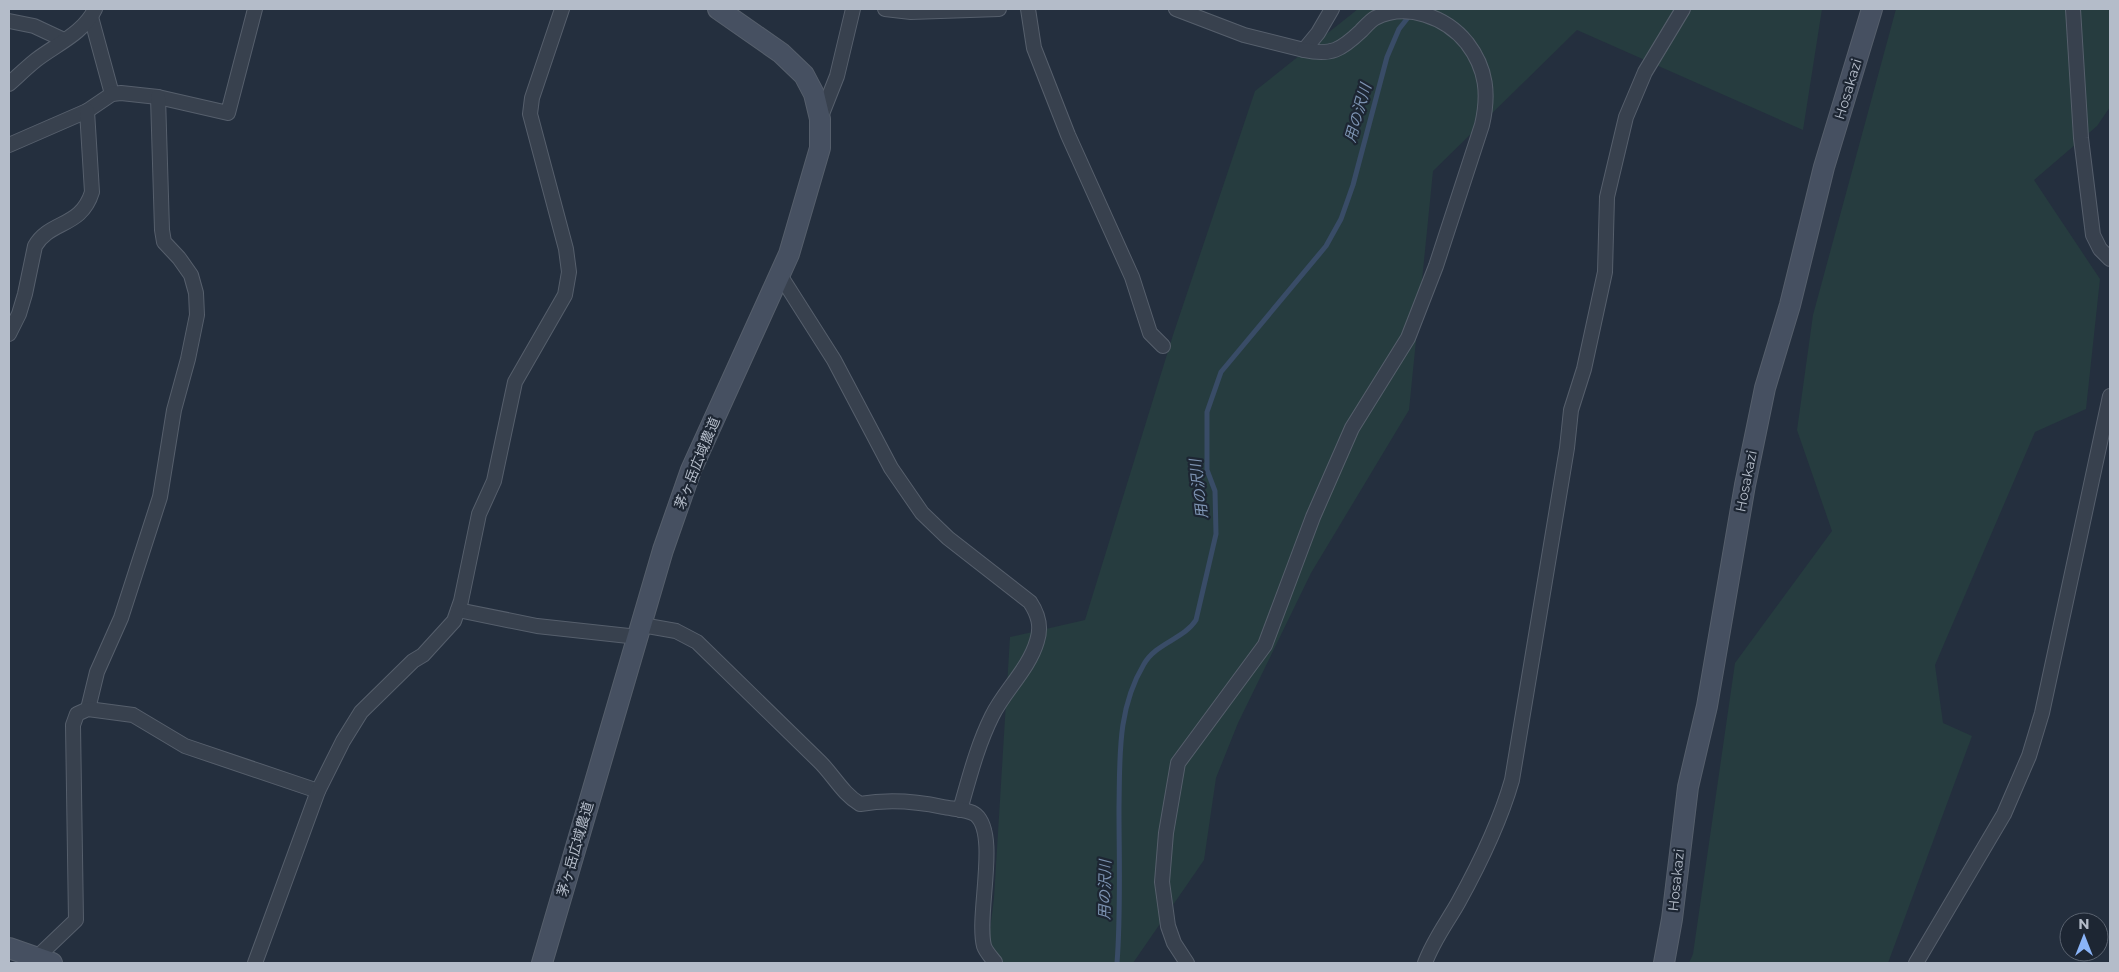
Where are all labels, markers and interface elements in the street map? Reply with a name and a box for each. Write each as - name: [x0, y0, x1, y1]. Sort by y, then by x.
- street label: Hosakazi: [1830, 56, 1866, 122]
- water label: 用の沢川: [1340, 79, 1375, 144]
- street label: 茅ヶ岳広域農道: [670, 414, 724, 512]
- street label: Hosakazi: [1731, 449, 1761, 513]
- water label: 用の沢川: [1185, 456, 1212, 520]
- street label: 茅ヶ岳広域農道: [553, 799, 597, 899]
- street label: Hosakazi: [1664, 848, 1688, 912]
- water label: 用の沢川: [1094, 858, 1115, 920]
- north arrow: [2059, 912, 2109, 962]
- text: N: [2078, 915, 2090, 933]

